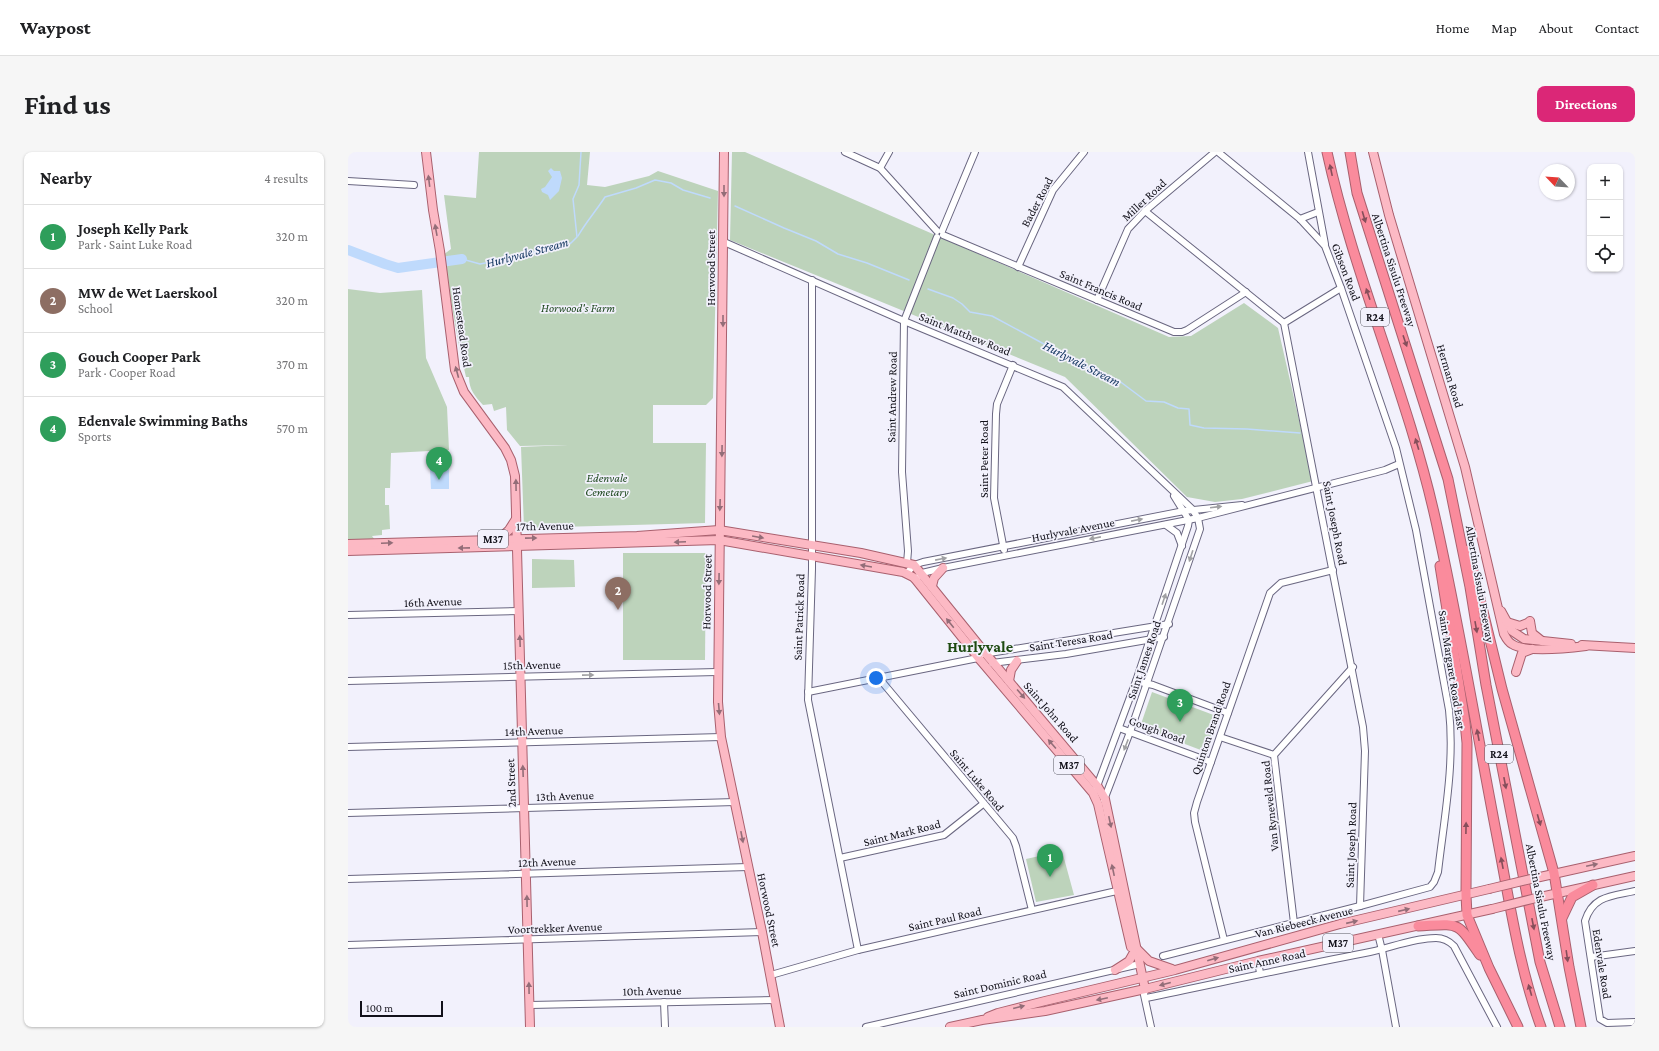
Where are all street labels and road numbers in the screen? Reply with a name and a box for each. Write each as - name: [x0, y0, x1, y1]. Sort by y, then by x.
- street label: Bader Road: [1018, 174, 1056, 229]
- street label: Miller Road: [1119, 175, 1170, 224]
- street label: Albertina Sisulu Freeway: [1369, 211, 1419, 329]
- street label: Horwood Street: [704, 229, 718, 306]
- street label: Gibson Road: [1329, 241, 1364, 303]
- street label: Saint Francis Road: [1058, 266, 1145, 314]
- street label: Homestead Road: [449, 286, 475, 369]
- road number: R24: [1361, 308, 1389, 326]
- street label: Saint Matthew Road: [917, 309, 1013, 359]
- street label: Herman Road: [1434, 343, 1466, 410]
- street label: Saint Andrew Road: [884, 351, 900, 443]
- street label: Saint Peter Road: [977, 419, 991, 498]
- street label: Saint Joseph Road: [1320, 480, 1350, 567]
- street label: Hurlyvale Avenue: [1030, 515, 1116, 545]
- street label: 17th Avenue: [516, 518, 574, 534]
- street label: Albertina Sisulu Freeway: [1463, 524, 1497, 644]
- road number: M37: [478, 530, 508, 548]
- street label: Horwood Street: [699, 553, 715, 630]
- street label: Saint Patrick Road: [790, 573, 808, 661]
- street label: 16th Avenue: [404, 594, 462, 610]
- street label: Saint Margaret Road East: [1436, 609, 1469, 732]
- street label: Saint James Road: [1124, 618, 1164, 701]
- street label: Saint Teresa Road: [1028, 627, 1114, 655]
- street label: 15th Avenue: [503, 657, 561, 673]
- street label: Saint John Road: [1021, 679, 1082, 746]
- street label: Quinton Brand Road: [1188, 679, 1234, 777]
- street label: Gough Road: [1127, 713, 1188, 747]
- street label: 14th Avenue: [505, 723, 563, 739]
- road number: R24: [1485, 745, 1513, 763]
- street label: Saint Luke Road: [947, 746, 1007, 814]
- road number: M37: [1054, 756, 1084, 774]
- street label: 2nd Street: [503, 757, 519, 808]
- street label: Van Ryneveld Road: [1258, 759, 1282, 852]
- street label: 13th Avenue: [536, 788, 594, 804]
- street label: Saint Joseph Road: [1343, 801, 1360, 888]
- street label: Saint Mark Road: [862, 816, 943, 849]
- street label: Albertina Sisulu Freeway: [1523, 842, 1559, 962]
- street label: 12th Avenue: [518, 854, 576, 870]
- street label: Horwood Street: [754, 872, 784, 949]
- street label: Van Riebeeck Avenue: [1254, 903, 1354, 941]
- street label: Saint Paul Road: [907, 904, 984, 934]
- street label: Voortrekker Avenue: [508, 919, 602, 937]
- street label: Edenvale Road: [1590, 928, 1615, 1001]
- road number: M37: [1323, 934, 1353, 952]
- street label: Saint Anne Road: [1227, 946, 1308, 976]
- street label: Saint Dominic Road: [952, 966, 1048, 1001]
- street label: 10th Avenue: [622, 983, 682, 999]

